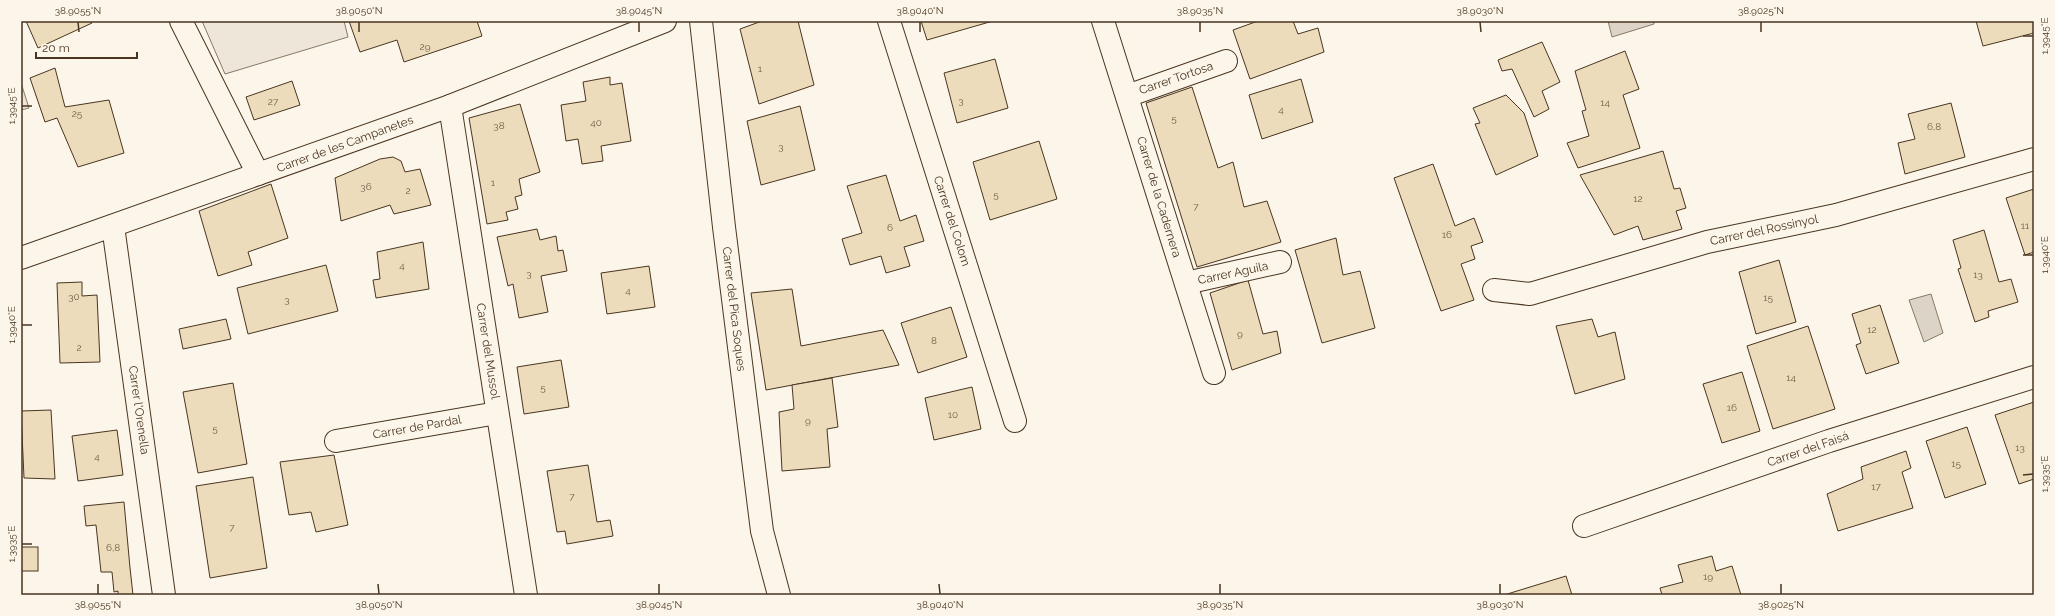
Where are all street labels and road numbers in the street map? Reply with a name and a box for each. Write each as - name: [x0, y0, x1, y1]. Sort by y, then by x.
- street label: Carrer Tortosa: [1137, 59, 1215, 97]
- street label: Carrer de les Campanetes: [275, 113, 415, 175]
- street label: Carrer de la Cadernera: [1134, 135, 1184, 259]
- street label: Carrer del Colom: [931, 174, 973, 268]
- street label: Carrer del Rossinyol: [1709, 212, 1820, 248]
- street label: Carrer del Pica Soques: [719, 246, 749, 372]
- street label: Carrer Aguila: [1197, 259, 1269, 287]
- street label: Carrer del Mussol: [473, 302, 503, 401]
- street label: Carrer l'Orenella: [126, 365, 152, 455]
- street label: Carrer de Pardal: [372, 412, 463, 442]
- street label: Carrer del Faisá: [1765, 428, 1851, 470]

